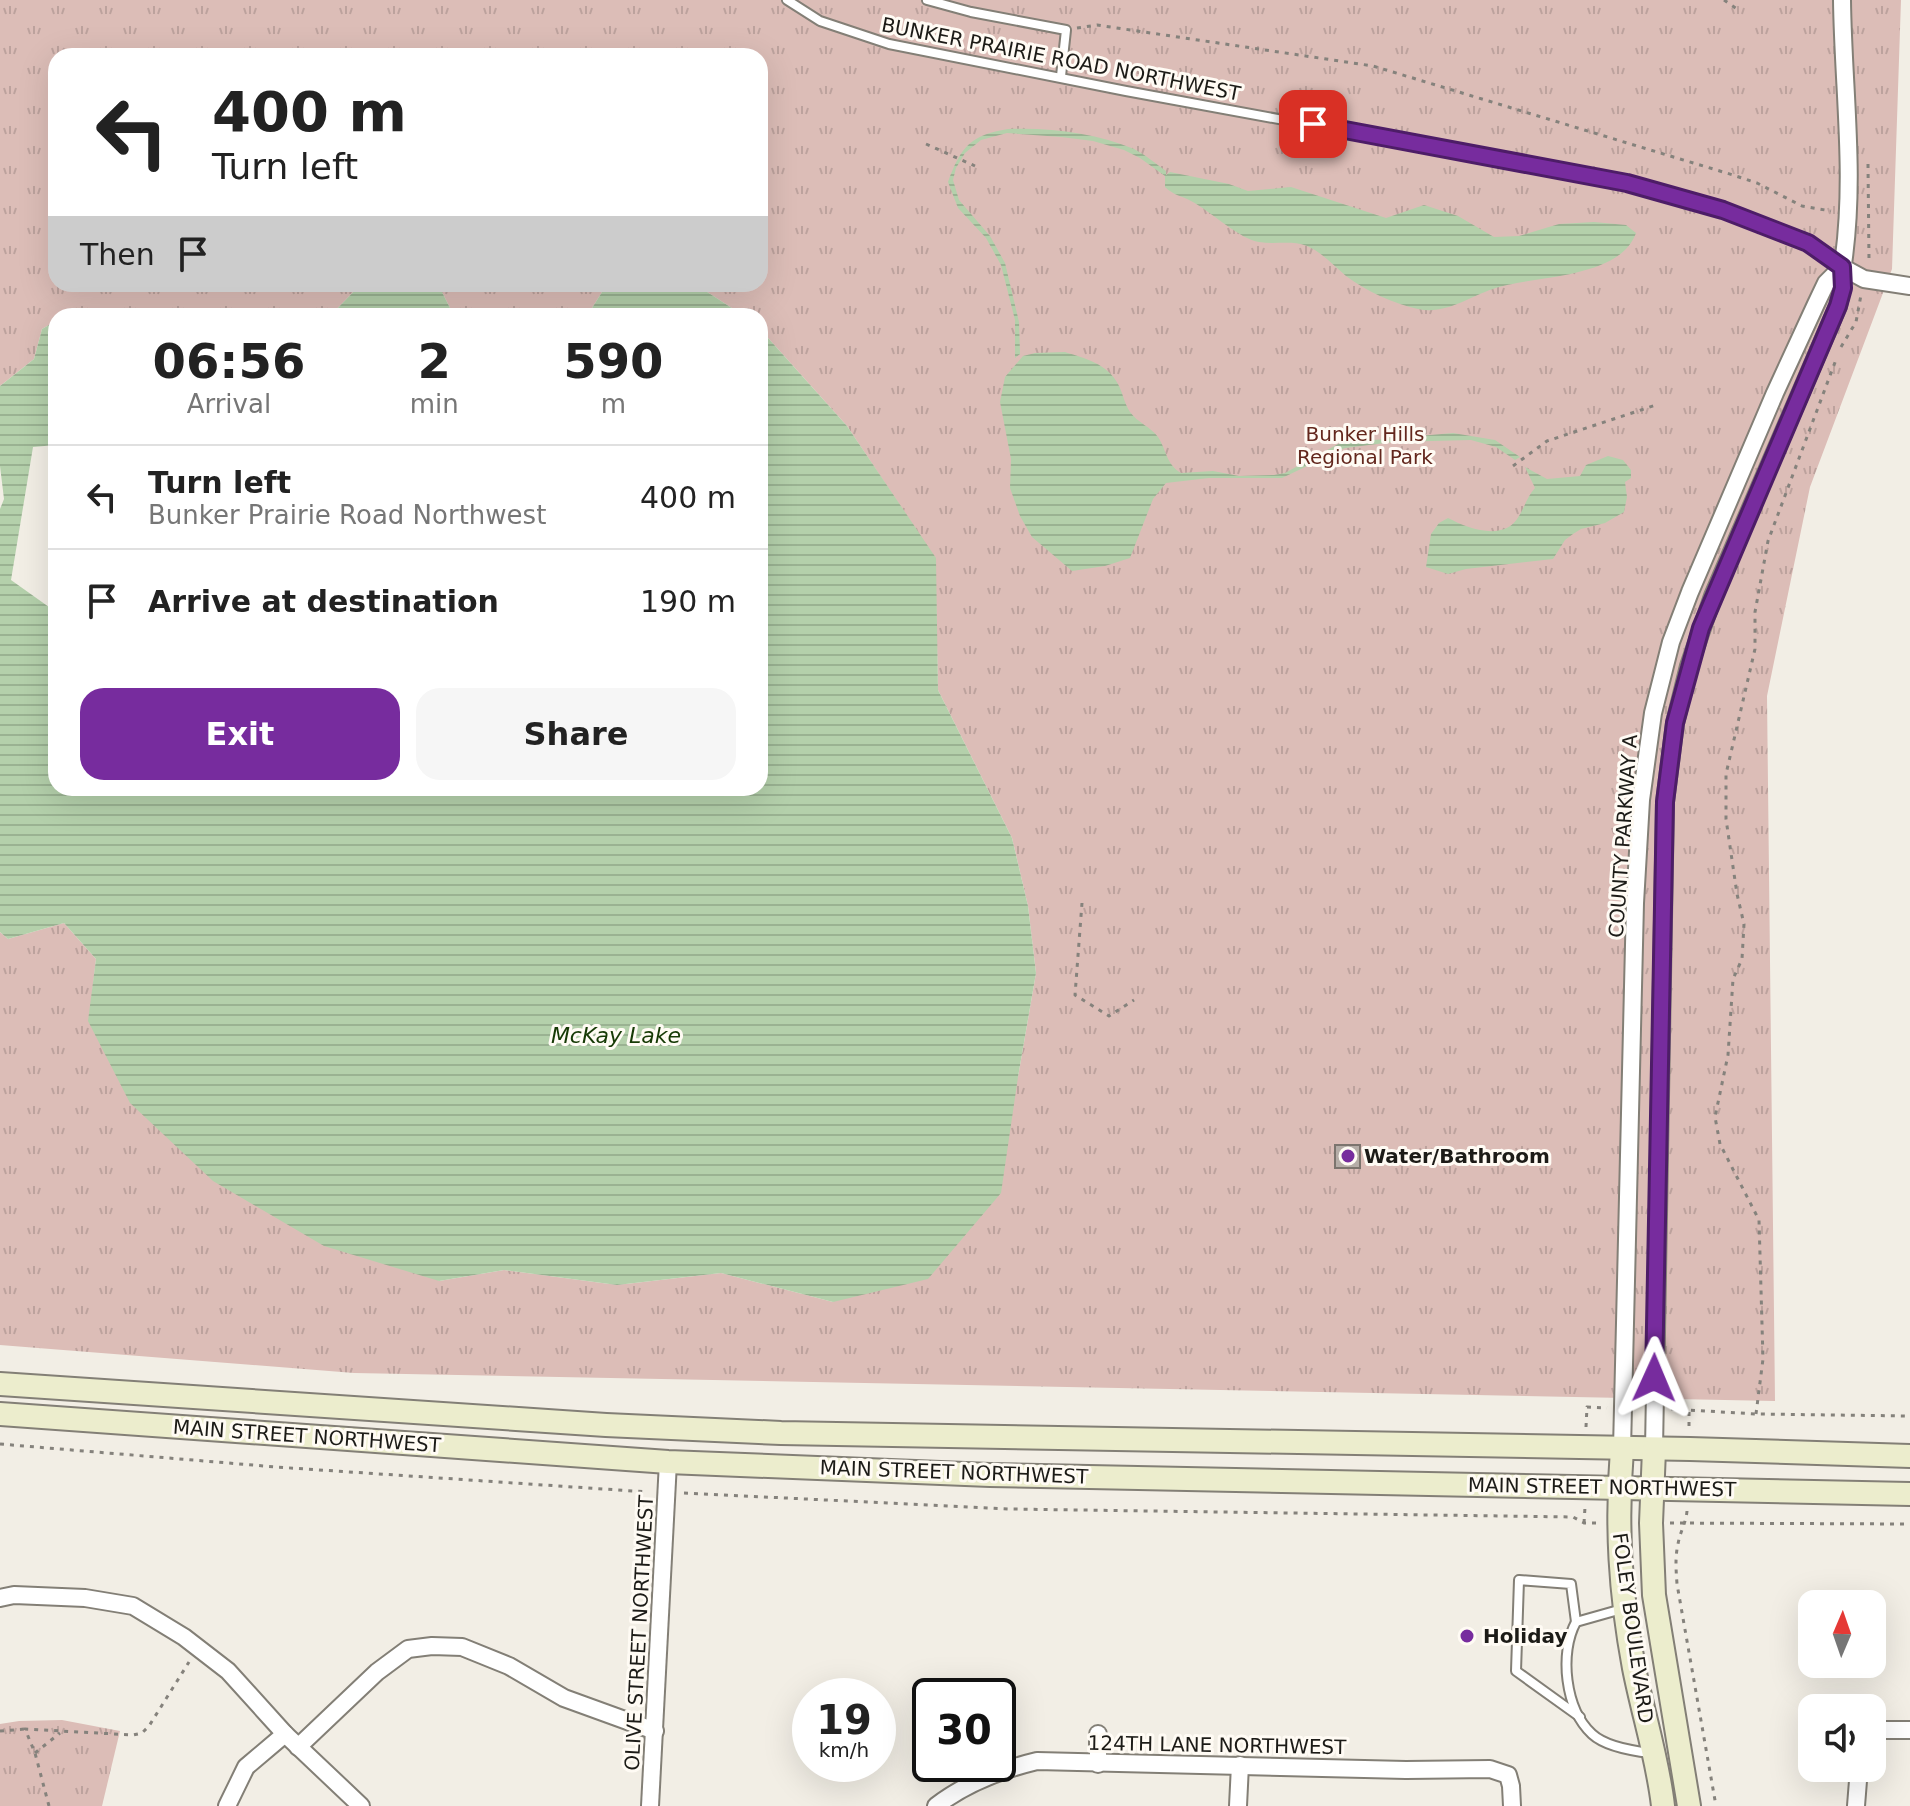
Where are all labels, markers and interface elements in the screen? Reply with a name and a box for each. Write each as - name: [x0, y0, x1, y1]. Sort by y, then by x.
- street label: BUNKER PRAIRIE ROAD NORTHWEST: [879, 12, 1243, 106]
- text: 400 m: [212, 79, 407, 144]
- icon: left: [80, 80, 184, 184]
- pin: [1279, 90, 1347, 158]
- icon: arrive: [1291, 102, 1335, 146]
- text: Turn left: [212, 146, 358, 187]
- icon: arrive: [171, 232, 215, 276]
- text: Then: [80, 237, 155, 272]
- text: 06:56: [152, 333, 305, 389]
- text: 2: [418, 333, 451, 389]
- text: 590: [563, 333, 663, 389]
- text: Arrival: [187, 389, 271, 419]
- text: min: [410, 389, 459, 419]
- text: m: [601, 389, 626, 419]
- park label: Bunker Hills Regional Park: [1297, 422, 1433, 469]
- text: Turn left: [148, 465, 291, 500]
- icon: left: [80, 475, 124, 519]
- text: 400 m: [640, 480, 736, 515]
- text: Bunker Prairie Road Northwest: [148, 500, 546, 530]
- icon: arrive: [80, 579, 124, 623]
- text: Arrive at destination: [148, 584, 499, 619]
- text: 190 m: [640, 584, 736, 619]
- button: Exit: [80, 688, 400, 780]
- button: Share: [416, 688, 736, 780]
- street label: COUNTY PARKWAY A: [1604, 733, 1642, 939]
- water label: McKay Lake: [551, 1023, 681, 1048]
- place label: Water/Bathroom: [1364, 1144, 1550, 1168]
- marker: Water/Bathroom: [1339, 1147, 1357, 1165]
- position arrow: [1612, 1336, 1696, 1420]
- street label: MAIN STREET NORTHWEST: [172, 1415, 443, 1457]
- street label: MAIN STREET NORTHWEST: [819, 1455, 1089, 1489]
- street label: MAIN STREET NORTHWEST: [1468, 1473, 1737, 1501]
- street label: OLIVE STREET NORTHWEST: [620, 1494, 658, 1771]
- street label: FOLEY BOULEVARD: [1608, 1531, 1658, 1725]
- north arrow: [1798, 1590, 1886, 1678]
- map controls: [1798, 1590, 1886, 1782]
- place label: Holiday: [1483, 1624, 1567, 1648]
- marker: Holiday: [1458, 1627, 1476, 1645]
- speed limit sign: 30: [912, 1678, 1016, 1782]
- button: sound: [1798, 1694, 1886, 1782]
- text: 19: [816, 1697, 872, 1743]
- street label: 124TH LANE NORTHWEST: [1087, 1731, 1347, 1759]
- text: km/h: [819, 1738, 869, 1762]

